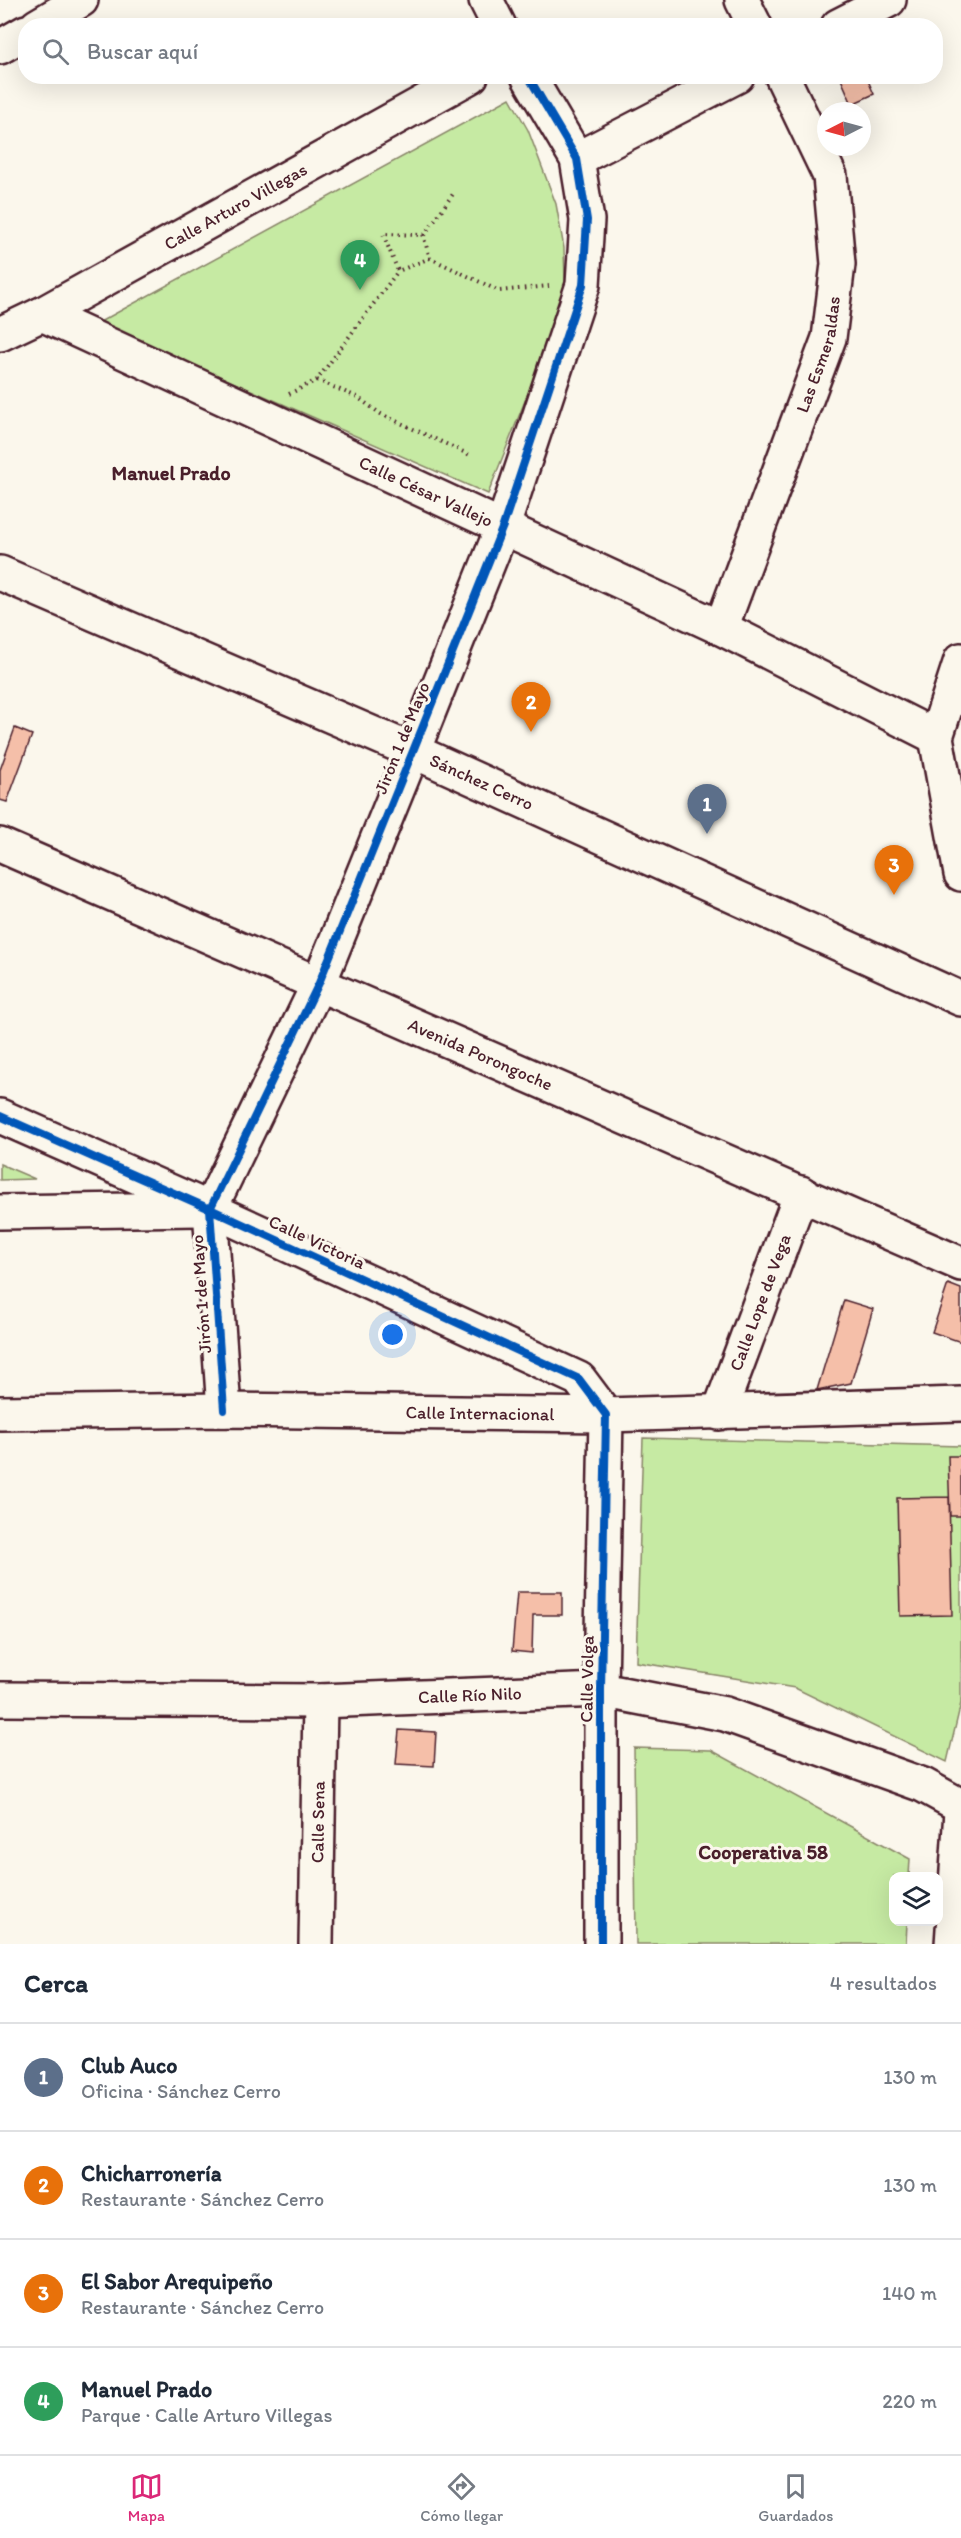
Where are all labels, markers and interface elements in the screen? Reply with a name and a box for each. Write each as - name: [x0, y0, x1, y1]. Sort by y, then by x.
- search box: [18, 18, 943, 84]
- icon: search: [39, 35, 72, 68]
- text: Buscar aquí: [87, 38, 198, 65]
- north arrow: [817, 102, 871, 156]
- street label: Calle Arturo Villegas: [160, 158, 311, 255]
- pin: 4: [340, 240, 380, 290]
- street label: Las Esmeraldas: [791, 295, 845, 416]
- street label: Calle César Vallejo: [355, 451, 496, 532]
- district label: Manuel Prado: [111, 461, 231, 485]
- street label: Jirón 1 de Mayo: [370, 679, 434, 797]
- pin: 2: [512, 682, 550, 732]
- street label: Sánchez Cerro: [426, 749, 537, 815]
- pin: 1: [688, 784, 726, 834]
- pin: 3: [874, 846, 914, 895]
- street label: Avenida Porongoche: [405, 1013, 556, 1096]
- street label: Calle Victoria: [265, 1210, 369, 1274]
- street label: Calle Lope de Vega: [725, 1230, 796, 1374]
- street label: Jirón 1 de Mayo: [186, 1234, 216, 1354]
- your location: [378, 1320, 407, 1349]
- street label: Calle Internacional: [405, 1401, 555, 1425]
- street label: Calle Volga: [575, 1635, 599, 1723]
- street label: Calle Río Nilo: [418, 1682, 522, 1708]
- street label: Calle Sena: [306, 1780, 330, 1863]
- district label: Cooperativa 58: [698, 1840, 828, 1865]
- map controls: [889, 1872, 943, 1926]
- button: layers: [889, 1872, 943, 1926]
- text: Cerca: [24, 1967, 88, 1999]
- text: 4 resultados: [830, 1971, 937, 1995]
- text: Club Auco: [81, 2052, 178, 2079]
- text: 1: [39, 2065, 48, 2089]
- text: 130 m: [883, 2065, 937, 2089]
- text: Oficina · Sánchez Cerro: [81, 2079, 281, 2103]
- text: Chicharronería: [81, 2160, 222, 2187]
- text: 2: [38, 2173, 49, 2197]
- text: 130 m: [883, 2173, 937, 2197]
- text: Restaurante · Sánchez Cerro: [81, 2187, 324, 2211]
- text: El Sabor Arequipeño: [81, 2268, 273, 2295]
- text: 3: [38, 2281, 49, 2305]
- text: 140 m: [882, 2281, 937, 2305]
- text: Restaurante · Sánchez Cerro: [81, 2295, 324, 2319]
- text: Manuel Prado: [81, 2376, 212, 2403]
- text: 4: [37, 2389, 50, 2413]
- text: 220 m: [882, 2389, 937, 2413]
- text: Parque · Calle Arturo Villegas: [81, 2403, 332, 2427]
- tab: Mapa: [128, 2470, 165, 2525]
- tab: Cómo llegar: [420, 2470, 503, 2525]
- tab: Guardados: [758, 2470, 833, 2525]

